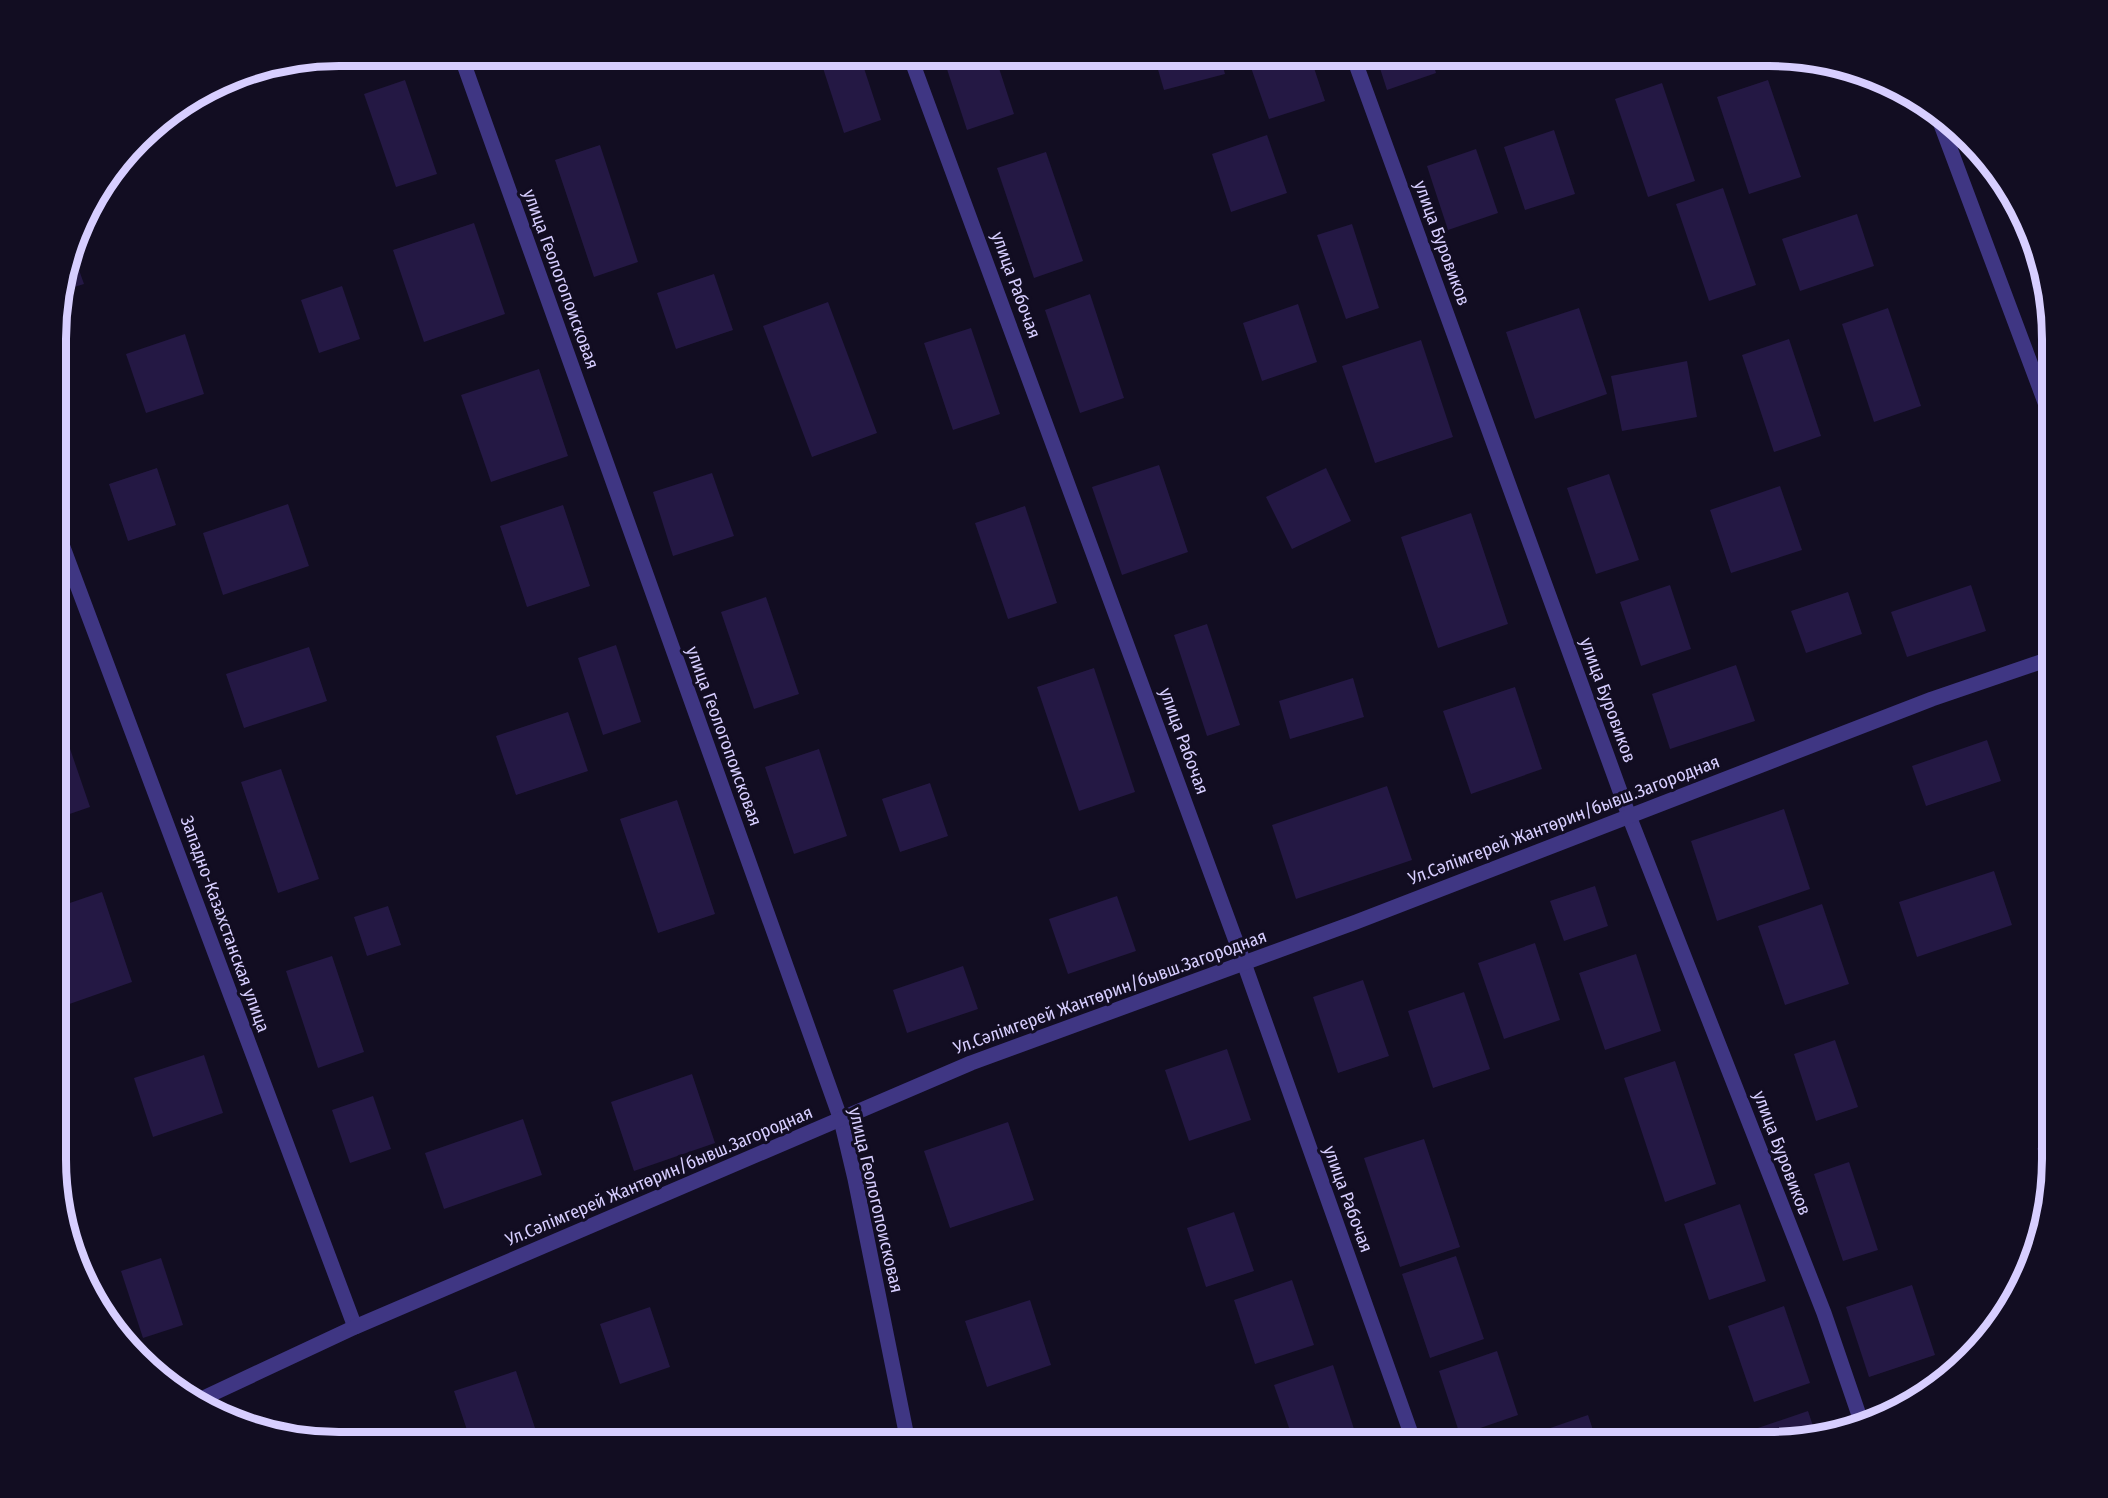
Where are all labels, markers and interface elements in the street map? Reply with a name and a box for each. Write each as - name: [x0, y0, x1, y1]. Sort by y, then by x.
- street label: улица Буровиков: [1409, 178, 1475, 308]
- street label: улица Геологопоисковая: [518, 186, 604, 372]
- street label: улица Рабочая: [986, 229, 1046, 341]
- street label: улица Буровиков: [1575, 635, 1641, 765]
- street label: улица Геологопоисковая: [681, 643, 767, 829]
- street label: улица Рабочая: [1154, 685, 1214, 797]
- street label: Ул.Сәлімгерей Жантөрин/бывш.Загородная: [1404, 750, 1723, 890]
- street label: Западно-Казахстанская улица: [176, 813, 275, 1035]
- street label: Ул.Сәлімгерей Жантөрин/бывш.Загородная: [949, 925, 1270, 1059]
- street label: улица Буровиков: [1748, 1088, 1816, 1218]
- street label: Ул.Сәлімгерей Жантөрин/бывш.Загородная: [501, 1101, 816, 1251]
- street label: улица Геологопоисковая: [844, 1105, 908, 1295]
- street label: улица Рабочая: [1318, 1143, 1378, 1255]

